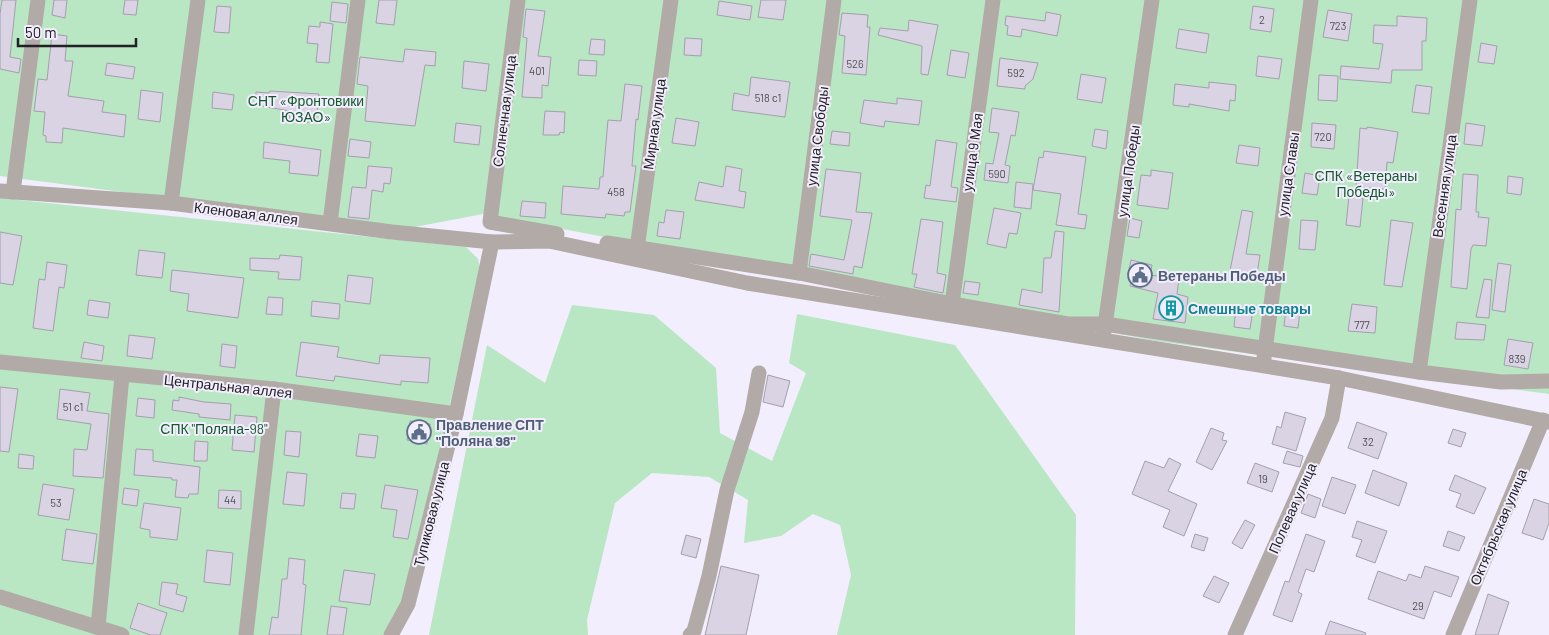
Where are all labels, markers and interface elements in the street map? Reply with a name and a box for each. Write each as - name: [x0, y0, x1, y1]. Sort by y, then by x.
- house number: 2: [1259, 13, 1265, 26]
- scale bar: [18, 15, 135, 47]
- house number: 723: [1330, 19, 1346, 32]
- text: 50 m: [25, 23, 57, 41]
- street label: Солнечная улица: [489, 54, 519, 168]
- house number: 526: [846, 57, 864, 70]
- house number: 401: [529, 64, 545, 77]
- house number: 592: [1007, 66, 1025, 79]
- street label: Мирная улица: [639, 77, 669, 171]
- street label: улица Свободы: [802, 85, 832, 187]
- house number: 518 с1: [755, 91, 781, 104]
- park label: СНТ «Фронтовики ЮЗАО»: [248, 92, 364, 125]
- street label: улица 9 Мая: [958, 112, 986, 192]
- street label: улица Победы: [1113, 124, 1143, 218]
- house number: 720: [1314, 130, 1332, 143]
- street label: улица Славы: [1274, 131, 1302, 217]
- street label: Весенняя улица: [1428, 133, 1460, 239]
- house number: 590: [988, 167, 1006, 180]
- park label: СПК «Ветераны Победы»: [1315, 167, 1417, 200]
- house number: 458: [607, 185, 625, 198]
- street label: Кленовая аллея: [193, 198, 299, 228]
- public building icon: Ветераны Победы: [1127, 262, 1153, 288]
- place label: Ветераны Победы: [1158, 267, 1286, 284]
- building icon: Смешные товары: [1158, 295, 1184, 321]
- place label: Смешные товары: [1188, 300, 1311, 317]
- house number: 777: [1354, 318, 1370, 331]
- house number: 839: [1508, 352, 1526, 365]
- street label: Центральная аллея: [163, 371, 293, 401]
- house number: 51 с1: [63, 400, 83, 413]
- place label: Правление СПТ "Поляна 98": [436, 416, 544, 449]
- public building icon: Правление СПТ "Поляна 98": [406, 419, 432, 445]
- park label: СПК "Поляна-98": [160, 420, 268, 437]
- house number: 32: [1362, 435, 1374, 448]
- street label: Тупиковая улица: [410, 459, 452, 569]
- street label: Полевая улица: [1264, 460, 1320, 556]
- street label: Октябрьская улица: [1466, 466, 1530, 588]
- house number: 19: [1258, 472, 1268, 485]
- house number: 44: [224, 493, 236, 506]
- house number: 53: [50, 496, 62, 509]
- house number: 29: [1412, 599, 1424, 612]

